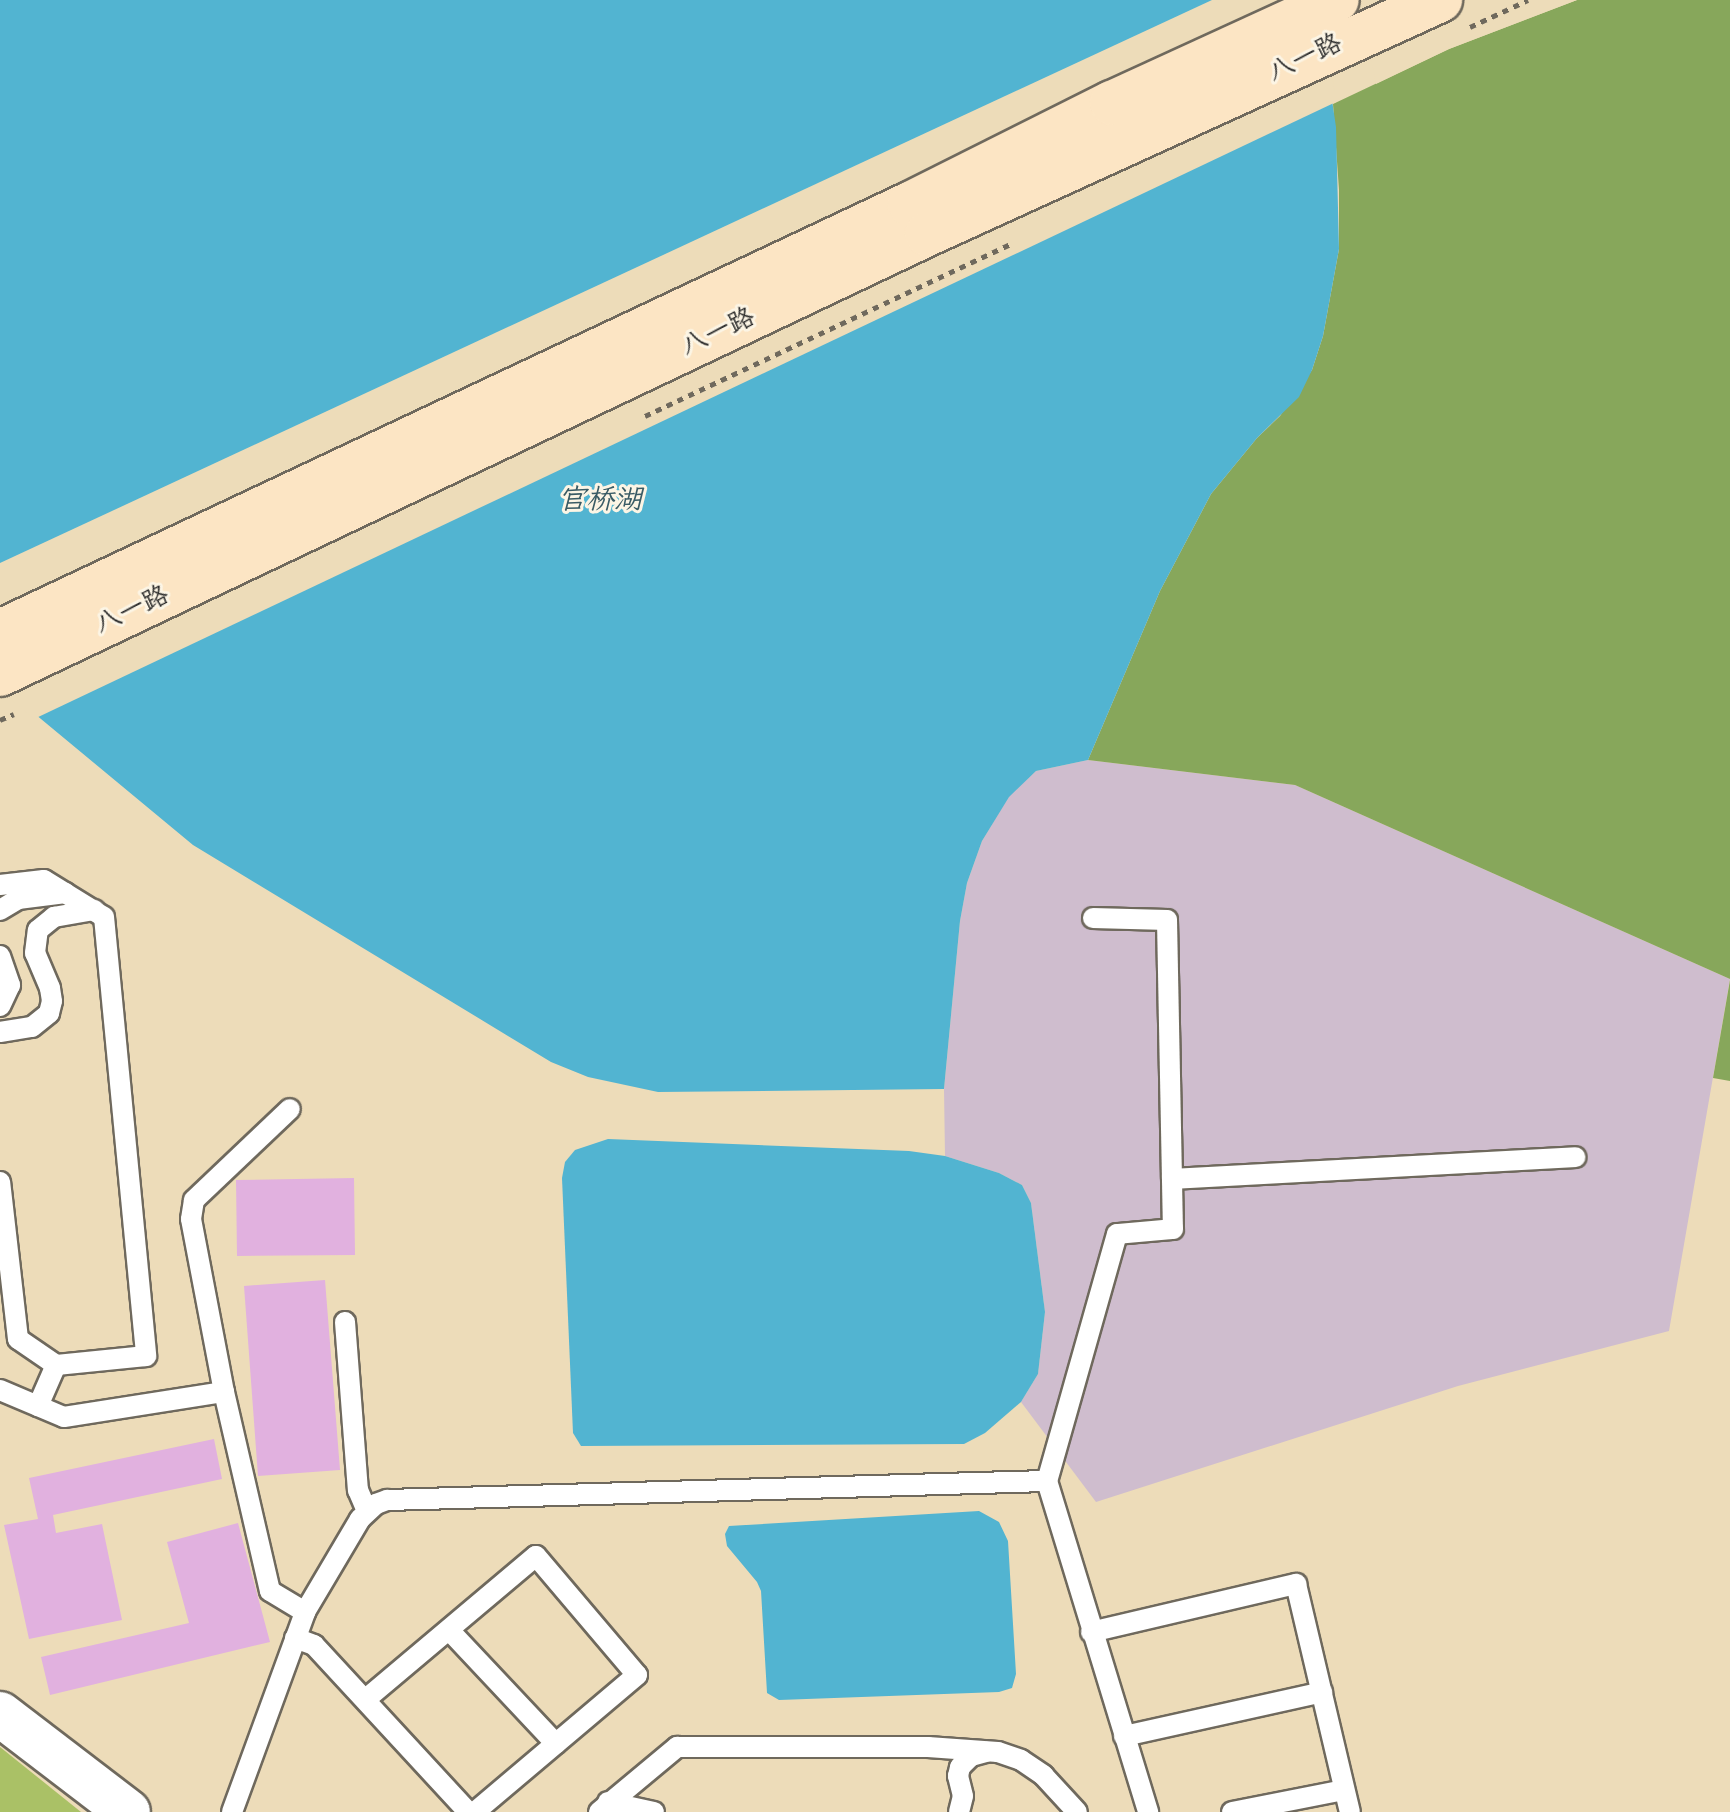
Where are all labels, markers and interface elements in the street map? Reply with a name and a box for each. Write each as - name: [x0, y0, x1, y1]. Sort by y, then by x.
- street label: 八一路: [1264, 29, 1348, 91]
- street label: 八一路: [677, 303, 761, 365]
- water label: 官桥湖: [558, 486, 642, 520]
- street label: 八一路: [91, 581, 175, 643]

